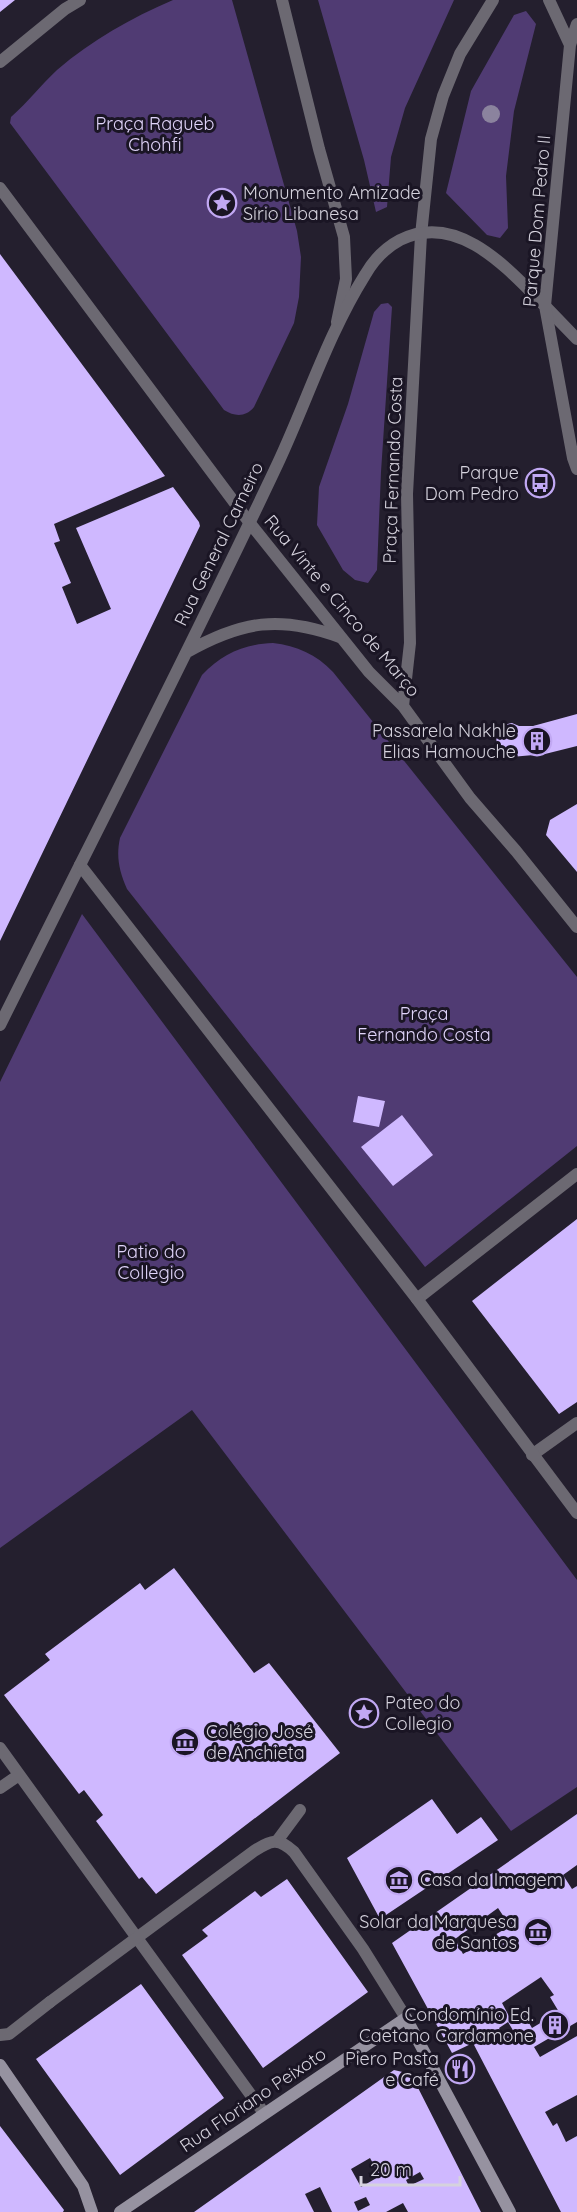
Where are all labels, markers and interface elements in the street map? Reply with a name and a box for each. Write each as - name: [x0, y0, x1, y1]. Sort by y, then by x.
- park label: Praça Ragueb Chohfi: [96, 112, 215, 156]
- street label: Parque Dom Pedro II: [518, 134, 555, 308]
- place label: Monumento Amizade Sírio Libanesa: [243, 181, 421, 225]
- place icon: Monumento Amizade Sírio Libanesa: [206, 187, 238, 219]
- street label: Praça Fernando Costa: [378, 376, 407, 564]
- street label: Rua General Carneiro: [169, 458, 268, 629]
- place label: Parque Dom Pedro: [425, 461, 519, 505]
- bus stop icon: Parque Dom Pedro: [524, 467, 556, 499]
- street label: Rua Vinte e Cinco de Março: [260, 510, 425, 701]
- place label: Passarela Nakhle Elias Hamouche: [372, 719, 516, 763]
- building icon: Passarela Nakhle Elias Hamouche: [521, 725, 553, 757]
- park label: Praça Fernando Costa: [357, 1002, 491, 1046]
- park label: Patio do Collegio: [116, 1240, 186, 1284]
- place label: Pateo do Collegio: [385, 1691, 460, 1735]
- place icon: Pateo do Collegio: [348, 1697, 380, 1729]
- place label: Colégio José de Anchieta: [206, 1720, 313, 1764]
- museum icon: Colégio José de Anchieta: [169, 1726, 201, 1758]
- museum icon: Casa da Imagem: [383, 1864, 415, 1896]
- place label: Casa da Imagem: [420, 1868, 563, 1891]
- place label: Solar da Marquesa de Santos: [359, 1910, 517, 1954]
- museum icon: Solar da Marquesa de Santos: [522, 1916, 554, 1948]
- place label: Condomínio Ed. Caetano Cardamone: [359, 2003, 534, 2047]
- building icon: Condomínio Ed. Caetano Cardamone: [539, 2009, 571, 2041]
- street label: Rua Floriano Peixoto: [175, 2042, 330, 2157]
- place label: Piero Pasta e Café: [345, 2047, 439, 2091]
- restaurant icon: Piero Pasta e Café: [444, 2053, 476, 2085]
- scale bar: [361, 2149, 460, 2187]
- text: 20 m: [370, 2158, 412, 2181]

